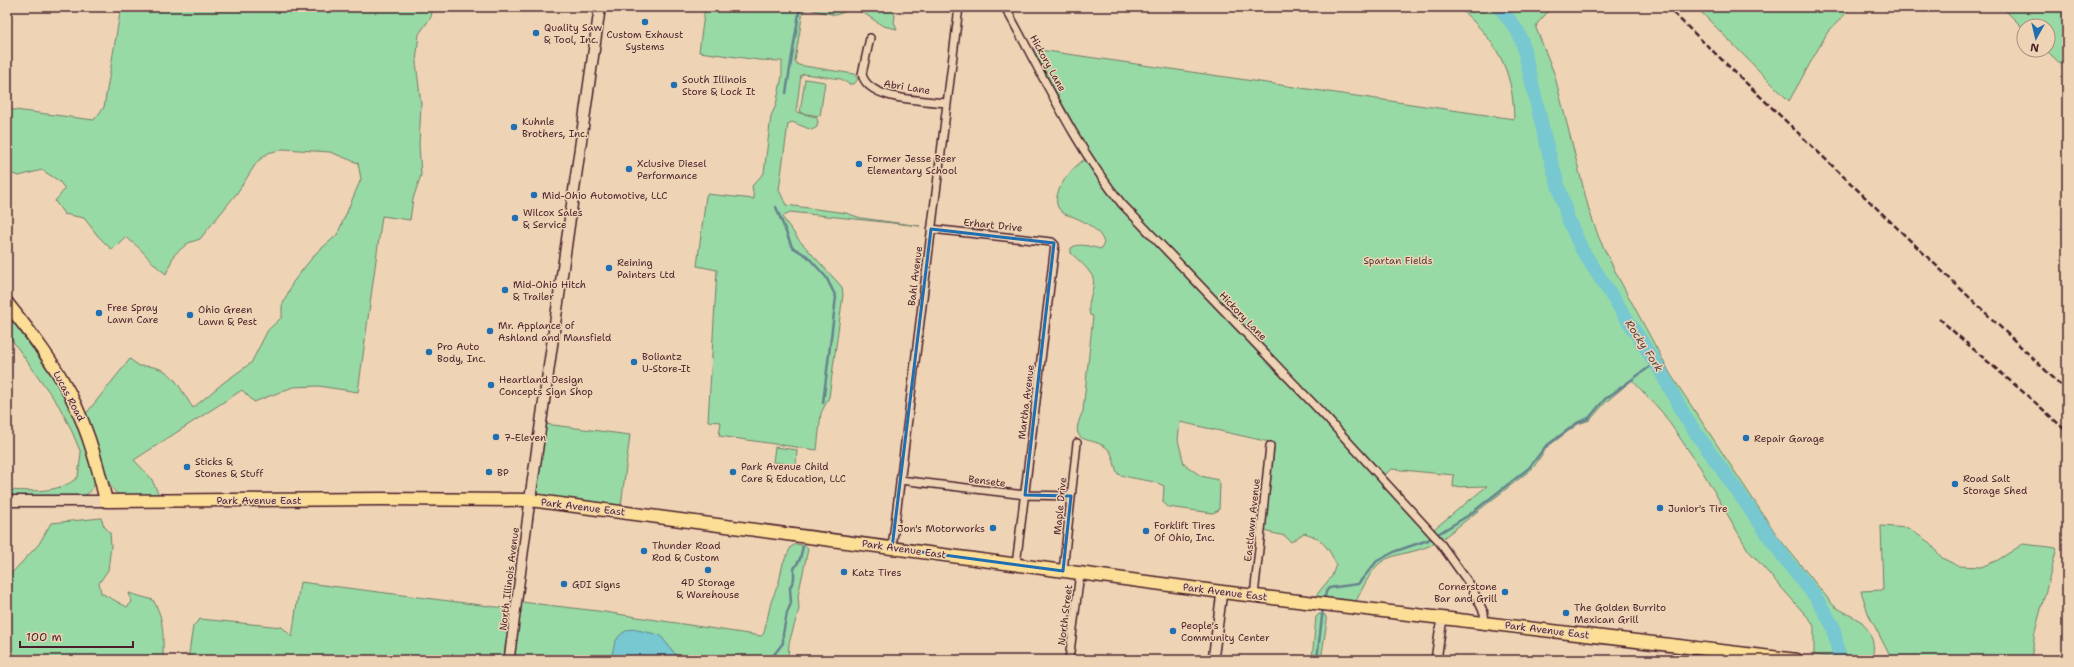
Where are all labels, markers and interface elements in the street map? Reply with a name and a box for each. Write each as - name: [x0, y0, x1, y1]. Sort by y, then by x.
- marker: Custom Exhaust Systems: [640, 17, 650, 27]
- north arrow: [2016, 18, 2056, 58]
- place label: Quality Saw & Tool, Inc.: [544, 21, 603, 46]
- marker: Quality Saw & Tool, Inc.: [531, 28, 541, 38]
- place label: Custom Exhaust Systems: [607, 28, 683, 53]
- street label: Hickory Lane: [1027, 32, 1069, 94]
- text: N: [2029, 39, 2040, 55]
- place label: South Illinois Store & Lock It: [682, 73, 755, 98]
- street label: Abri Lane: [883, 77, 932, 97]
- marker: South Illinois Store & Lock It: [669, 80, 679, 90]
- place label: Kuhnle Brothers, Inc.: [522, 115, 588, 140]
- marker: Kuhnle Brothers, Inc.: [509, 122, 519, 132]
- place label: Former Jesse Beer Elementary School: [867, 152, 957, 177]
- place label: Xclusive Diesel Performance: [637, 157, 706, 182]
- marker: Former Jesse Beer Elementary School: [854, 159, 864, 169]
- marker: Xclusive Diesel Performance: [624, 164, 634, 174]
- place label: Mid-Ohio Automotive, LLC: [542, 189, 667, 202]
- marker: Mid-Ohio Automotive, LLC: [529, 190, 539, 200]
- place label: Wilcox Sales & Service: [523, 206, 583, 231]
- marker: Wilcox Sales & Service: [510, 213, 520, 223]
- street label: Erhart Drive: [963, 215, 1023, 235]
- street label: Bahl Avenue: [905, 245, 925, 306]
- park label: Spartan Fields: [1363, 254, 1433, 267]
- place label: Reining Painters Ltd: [617, 256, 676, 281]
- marker: Reining Painters Ltd: [604, 263, 614, 273]
- place label: Mid-Ohio Hitch & Trailer: [513, 278, 586, 303]
- marker: Mid-Ohio Hitch & Trailer: [500, 285, 510, 295]
- street label: Hickory Lane: [1216, 289, 1270, 343]
- place label: Free Spray Lawn Care: [107, 301, 159, 326]
- place label: Ohio Green Lawn & Pest: [198, 303, 257, 328]
- marker: Free Spray Lawn Care: [94, 308, 104, 318]
- marker: Ohio Green Lawn & Pest: [185, 310, 195, 320]
- water label: Rocky Fork: [1622, 317, 1667, 376]
- place label: Mr. Applance of Ashland and Mansfield: [498, 319, 612, 344]
- marker: Mr. Applance of Ashland and Mansfield: [485, 326, 495, 336]
- place label: Pro Auto Body, Inc.: [437, 340, 486, 365]
- marker: Pro Auto Body, Inc.: [424, 347, 434, 357]
- place label: Boliantz U-Store-It: [642, 350, 691, 375]
- marker: Boliantz U-Store-It: [629, 357, 639, 367]
- street label: Martha Avenue: [1015, 364, 1037, 440]
- street label: Lucas Road: [50, 369, 88, 424]
- place label: Heartland Design Concepts Sign Shop: [499, 373, 593, 398]
- marker: Heartland Design Concepts Sign Shop: [486, 380, 496, 390]
- place label: 7-Eleven: [504, 431, 546, 444]
- marker: 7-Eleven: [491, 432, 501, 442]
- place label: Repair Garage: [1754, 432, 1825, 445]
- marker: Repair Garage: [1741, 433, 1751, 443]
- place label: Sticks & Stones & Stuff: [195, 455, 264, 480]
- place label: Park Avenue Child Care & Education, LLC: [741, 460, 846, 485]
- marker: Sticks & Stones & Stuff: [182, 462, 192, 472]
- place label: BP: [497, 466, 509, 479]
- marker: BP: [484, 467, 494, 477]
- marker: Park Avenue Child Care & Education, LLC: [728, 467, 738, 477]
- street label: Bensete: [968, 472, 1007, 490]
- place label: Road Salt Storage Shed: [1963, 472, 2028, 497]
- street label: Maple Drive: [1051, 476, 1070, 535]
- street label: Eastlawn Avenue: [1241, 477, 1263, 562]
- marker: Road Salt Storage Shed: [1950, 479, 1960, 489]
- street label: Park Avenue East: [217, 494, 301, 507]
- street label: Park Avenue East: [540, 495, 626, 519]
- place label: Junior's Tire: [1668, 502, 1728, 515]
- marker: Junior's Tire: [1655, 503, 1665, 513]
- place label: Forklift Tires Of Ohio, Inc.: [1154, 519, 1215, 544]
- place label: Jon's Motorworks: [898, 522, 985, 535]
- marker: Jon's Motorworks: [988, 523, 998, 533]
- street label: North Illinois Avenue: [496, 526, 522, 631]
- marker: Forklift Tires Of Ohio, Inc.: [1141, 526, 1151, 536]
- street label: Park Avenue East: [861, 537, 947, 561]
- place label: Thunder Road Rod & Custom: [652, 539, 721, 564]
- marker: Thunder Road Rod & Custom: [639, 546, 649, 556]
- marker: 4D Storage & Warehouse: [703, 565, 713, 575]
- place label: Katz Tires: [852, 566, 901, 579]
- marker: Katz Tires: [839, 567, 849, 577]
- place label: 4D Storage & Warehouse: [677, 576, 740, 601]
- place label: GDI Signs: [572, 578, 620, 591]
- marker: GDI Signs: [559, 579, 569, 589]
- street label: Park Avenue East: [1182, 580, 1268, 604]
- place label: Cornerstone Bar and Grill: [1434, 580, 1497, 605]
- street label: North Street: [1055, 584, 1075, 646]
- marker: Cornerstone Bar and Grill: [1500, 587, 1510, 597]
- place label: The Golden Burrito Mexican Grill: [1574, 601, 1666, 626]
- marker: The Golden Burrito Mexican Grill: [1561, 608, 1571, 618]
- street label: Park Avenue East: [1504, 618, 1590, 642]
- place label: People's Community Center: [1181, 619, 1270, 644]
- scale bar: [20, 623, 133, 649]
- marker: People's Community Center: [1168, 626, 1178, 636]
- text: 100 m: [26, 629, 62, 645]

